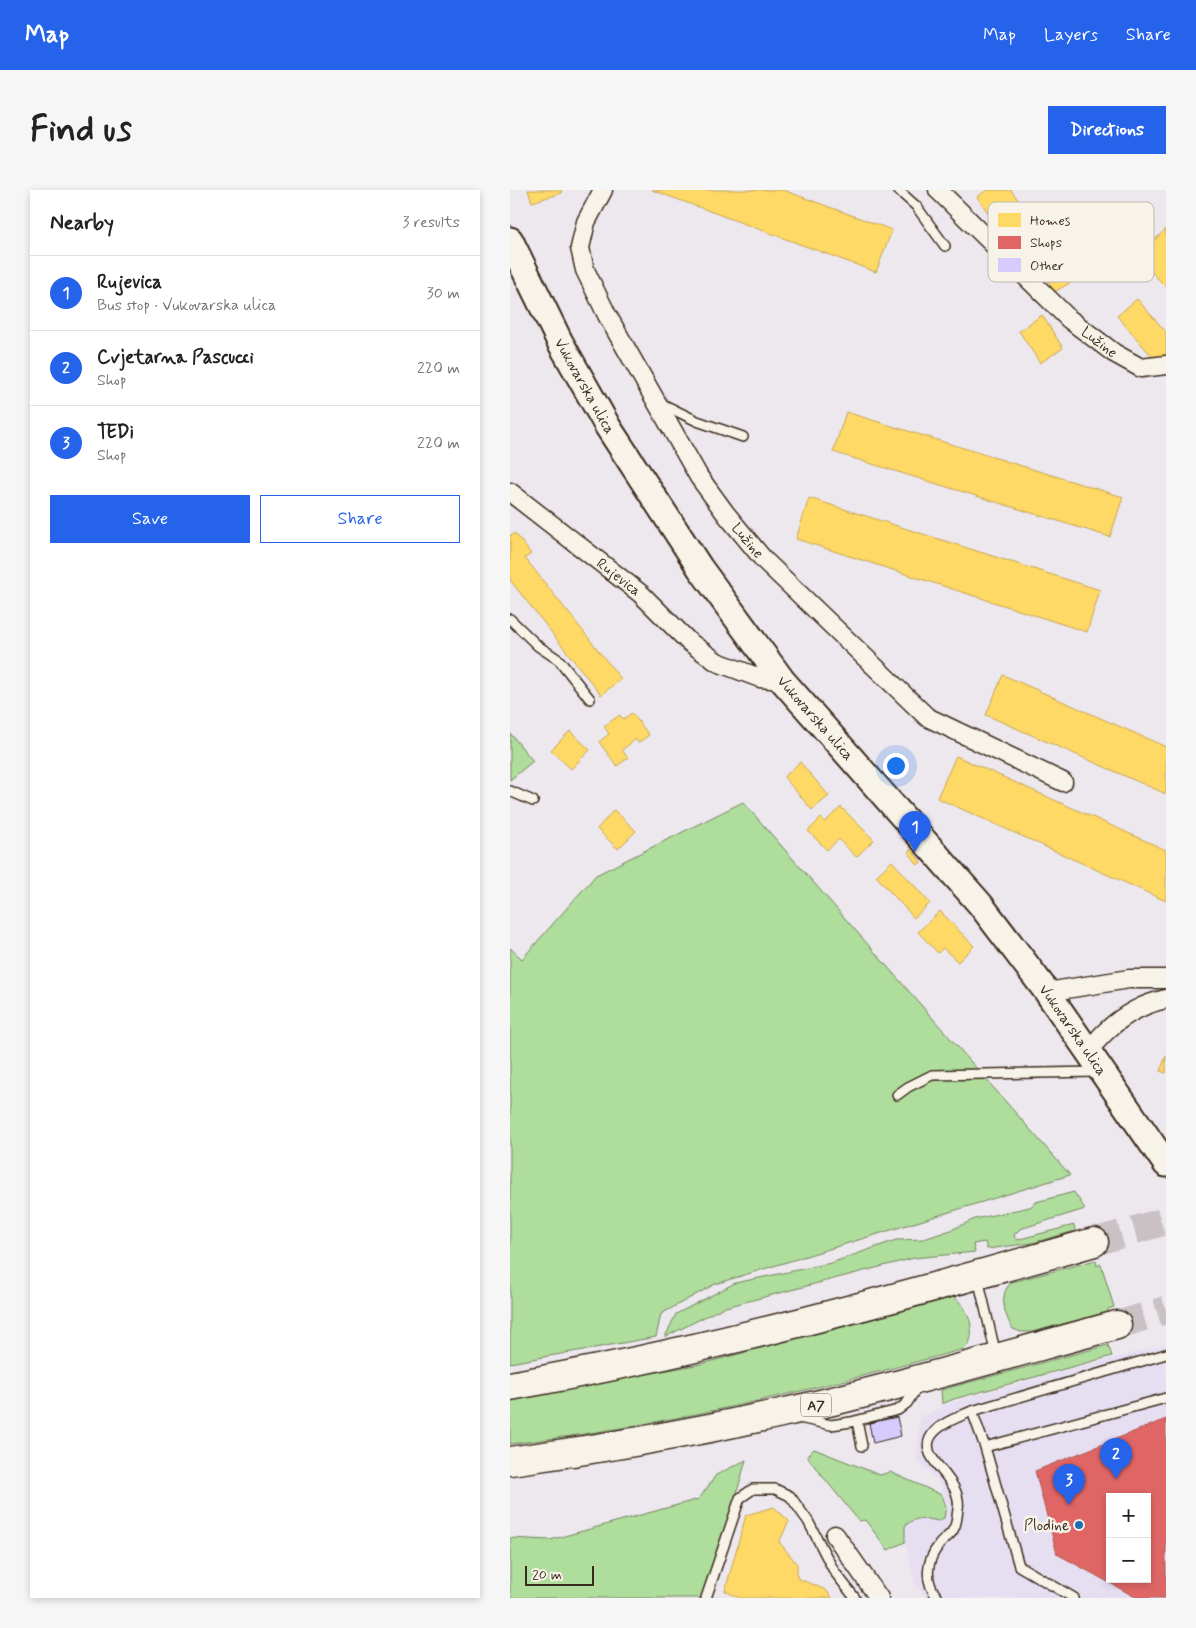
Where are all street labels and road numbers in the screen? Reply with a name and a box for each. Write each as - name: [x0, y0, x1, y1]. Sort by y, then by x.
- street label: Lužine: [1077, 323, 1121, 363]
- street label: Vukovarska ulica: [549, 335, 619, 438]
- street label: Lužine: [726, 519, 768, 563]
- street label: Rujevica: [592, 554, 645, 601]
- street label: Vukovarska ulica: [772, 672, 858, 765]
- street label: Vukovarska ulica: [1034, 981, 1111, 1080]
- road number: A7: [801, 1394, 831, 1416]

